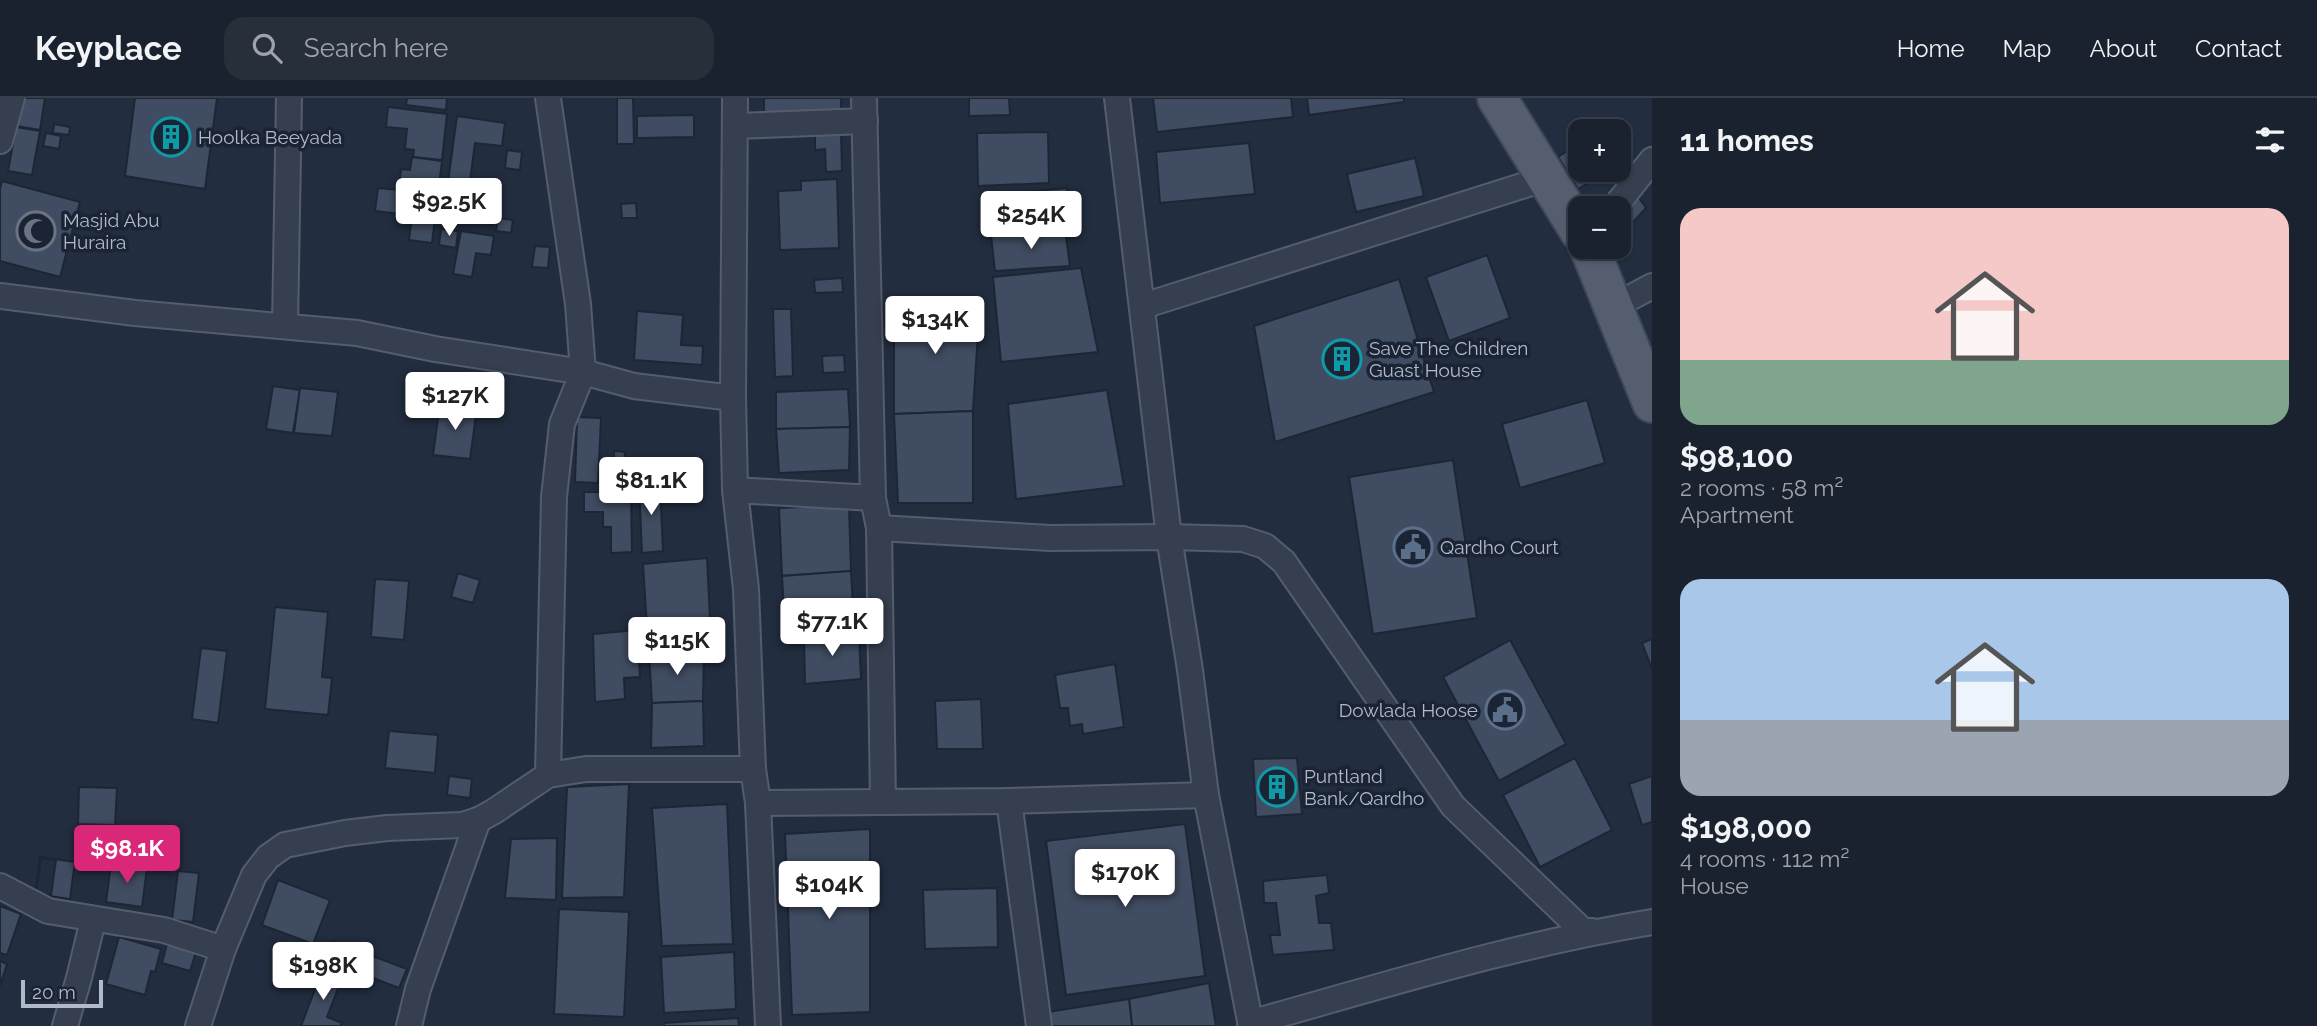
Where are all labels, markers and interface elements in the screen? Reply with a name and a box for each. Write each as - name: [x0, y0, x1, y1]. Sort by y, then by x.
- search box: [224, 17, 714, 80]
- text: Keyplace: [35, 29, 182, 68]
- icon: search: [248, 29, 286, 67]
- text: Search here: [304, 33, 448, 63]
- text: Home: [1897, 34, 1965, 63]
- text: Map: [2003, 34, 2051, 63]
- text: About: [2089, 34, 2157, 63]
- text: Contact: [2195, 34, 2282, 63]
- building icon: Hoolka Beeyada: [150, 116, 192, 158]
- map controls: [1568, 119, 1631, 259]
- button: +: [1568, 119, 1631, 182]
- icon: filters: [2251, 121, 2289, 159]
- text: 11 homes: [1680, 123, 1814, 158]
- place label: Hoolka Beeyada: [198, 126, 342, 148]
- pin: $92.5K: [392, 178, 506, 238]
- text: $92.5K: [412, 187, 486, 214]
- pin: $254K: [982, 192, 1080, 251]
- button: −: [1568, 196, 1631, 259]
- text: $254K: [997, 200, 1065, 227]
- place label: Masjid Abu Huraira: [63, 209, 159, 253]
- mosque icon: Masjid Abu Huraira: [15, 210, 57, 252]
- icon: home: [1922, 253, 2048, 379]
- pin: $134K: [886, 296, 984, 356]
- text: $134K: [901, 305, 969, 332]
- place label: Save The Children Guast House: [1369, 337, 1528, 381]
- building icon: Save The Children Guast House: [1321, 338, 1363, 380]
- pin: $127K: [406, 372, 504, 432]
- text: $127K: [421, 381, 489, 408]
- text: $98,100: [1680, 439, 1793, 474]
- pin: $81.1K: [594, 458, 708, 517]
- text: $81.1K: [615, 466, 687, 493]
- text: 2 rooms · 58 m²: [1680, 474, 1843, 501]
- text: Apartment: [1680, 501, 1794, 528]
- public building icon: Qardho Court: [1392, 526, 1434, 568]
- place label: Qardho Court: [1440, 536, 1559, 558]
- pin: $77.1K: [775, 598, 889, 658]
- text: $77.1K: [796, 607, 868, 634]
- pin: $115K: [628, 618, 726, 677]
- icon: home: [1922, 624, 2048, 750]
- text: $115K: [644, 626, 710, 653]
- public building icon: Dowlada Hoose: [1484, 689, 1526, 731]
- place label: Dowlada Hoose: [1339, 699, 1478, 721]
- place label: Puntland Bank/Qardho: [1304, 765, 1424, 809]
- building icon: Puntland Bank/Qardho: [1256, 766, 1298, 808]
- text: $198,000: [1680, 810, 1812, 845]
- pin: $98.1K: [70, 826, 184, 885]
- text: $98.1K: [90, 834, 164, 861]
- text: 4 rooms · 112 m²: [1680, 845, 1849, 872]
- pin: $170K: [1076, 850, 1174, 909]
- text: $170K: [1091, 858, 1159, 885]
- pin: $104K: [780, 862, 878, 921]
- text: $104K: [795, 870, 863, 897]
- text: House: [1680, 872, 1749, 899]
- pin: $198K: [274, 942, 372, 1002]
- text: $198K: [289, 951, 357, 978]
- scale bar: [21, 977, 103, 1009]
- text: 20 m: [32, 981, 76, 1003]

